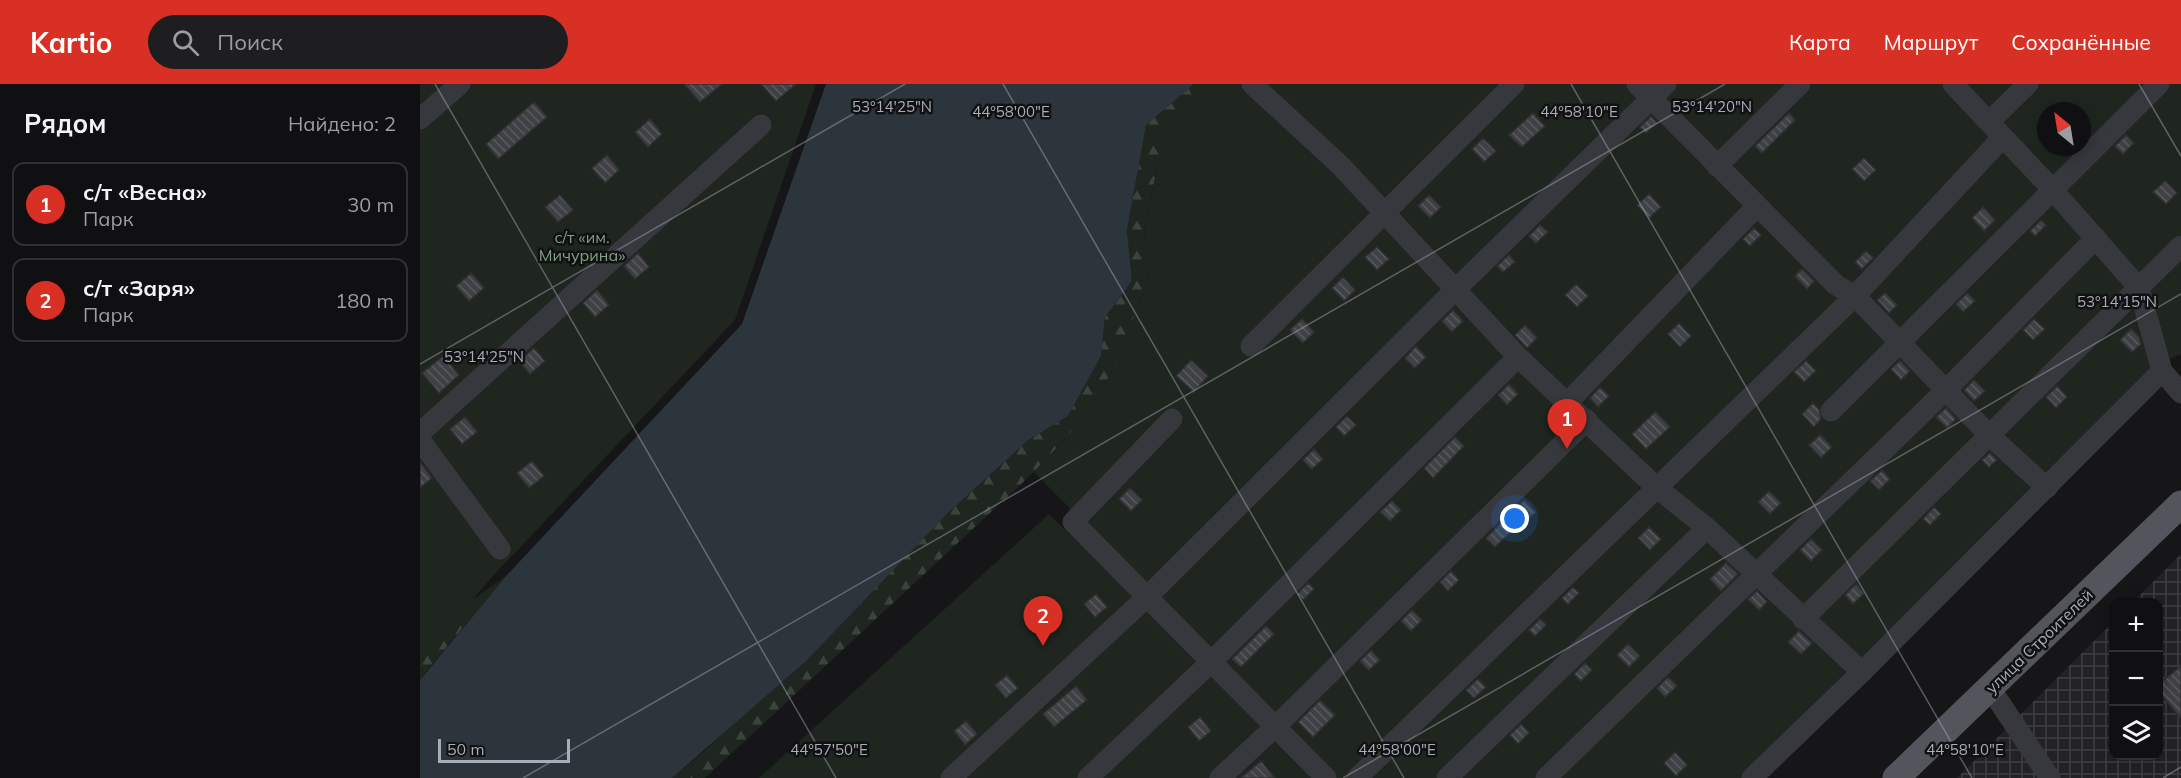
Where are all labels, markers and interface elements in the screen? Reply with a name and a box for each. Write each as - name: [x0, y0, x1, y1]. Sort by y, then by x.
- search box: [148, 15, 568, 69]
- text: Kartio: [30, 25, 112, 60]
- icon: search: [169, 26, 202, 59]
- text: Поиск: [217, 28, 283, 56]
- text: Карта: [1789, 29, 1851, 55]
- text: Маршрут: [1884, 29, 1978, 55]
- text: Сохранённые: [2011, 29, 2151, 55]
- text: 53°14'25"N: [852, 97, 932, 116]
- text: 53°14'20"N: [1672, 97, 1752, 116]
- text: 44°58'00"E: [972, 102, 1050, 121]
- text: 44°58'10"E: [1540, 102, 1618, 121]
- north arrow: [2037, 102, 2091, 156]
- text: Рядом: [24, 107, 107, 140]
- text: Найдено: 2: [288, 111, 396, 136]
- text: с/т «Весна»: [83, 178, 207, 206]
- text: 1: [40, 192, 52, 217]
- text: 30 m: [347, 192, 394, 217]
- text: Парк: [83, 206, 133, 231]
- park label: с/т «им. Мичурина»: [539, 227, 625, 265]
- text: с/т «Заря»: [83, 274, 195, 302]
- text: 2: [40, 288, 52, 313]
- text: 180 m: [335, 288, 394, 313]
- text: 53°14'15"N: [2077, 292, 2157, 311]
- text: Парк: [83, 302, 133, 327]
- text: 53°14'25"N: [444, 347, 524, 366]
- pin: 1: [1548, 400, 1586, 449]
- your location: [1500, 504, 1529, 533]
- street label: улица Строителей: [1981, 585, 2097, 697]
- pin: 2: [1024, 596, 1062, 646]
- map controls: [2109, 598, 2163, 760]
- button: +: [2109, 598, 2163, 652]
- button: −: [2109, 652, 2163, 706]
- button: layers: [2109, 706, 2163, 760]
- scale bar: [438, 736, 570, 764]
- text: 50 m: [447, 739, 484, 759]
- text: 44°57'50"E: [790, 740, 868, 759]
- text: 44°58'00"E: [1358, 740, 1436, 759]
- text: 44°58'10"E: [1926, 740, 2004, 759]

